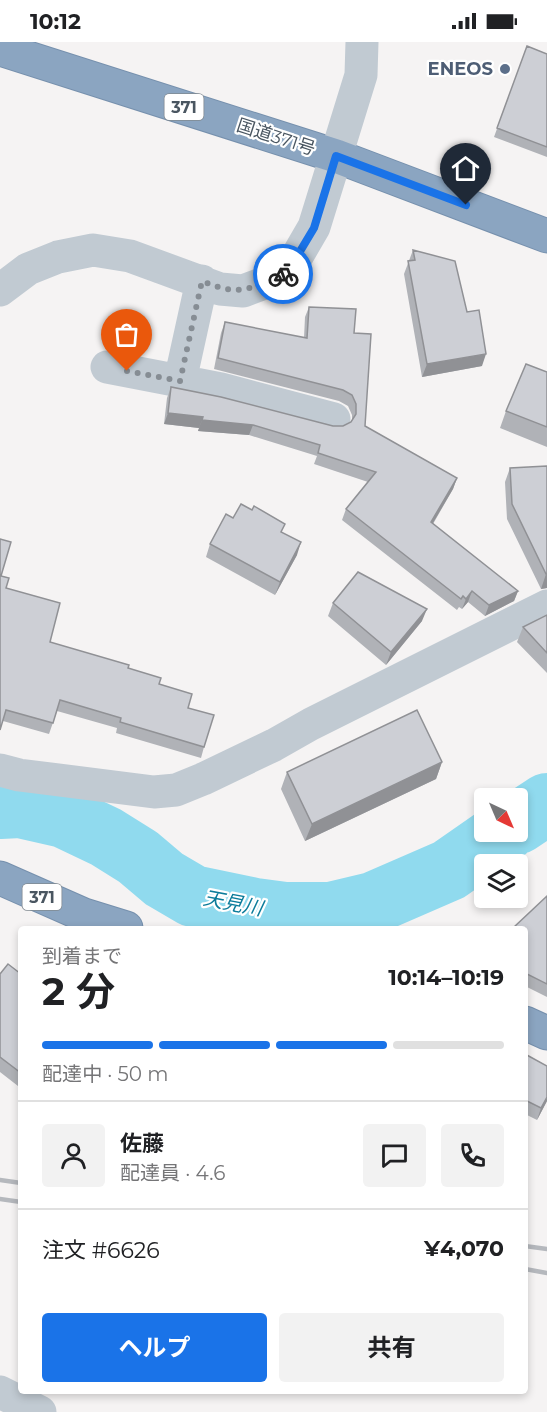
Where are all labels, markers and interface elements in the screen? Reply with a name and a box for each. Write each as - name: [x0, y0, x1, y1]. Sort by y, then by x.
- text: 10:12: [30, 8, 81, 35]
- place label: ENEOS: [428, 58, 493, 80]
- marker: ENEOS: [498, 62, 512, 76]
- road number: 371: [164, 94, 204, 120]
- street label: 国道371号: [234, 114, 318, 160]
- pin: [440, 143, 491, 205]
- icon: home: [449, 152, 482, 185]
- courier: [253, 244, 313, 304]
- icon: bike: [267, 258, 300, 291]
- pin: [101, 309, 152, 371]
- icon: bag: [110, 318, 143, 351]
- north arrow: [474, 788, 528, 842]
- map controls: [474, 788, 528, 908]
- button: layers: [474, 854, 528, 908]
- road number: 371: [22, 884, 62, 910]
- water label: 天見川: [201, 885, 267, 921]
- text: 到着まで: [42, 944, 122, 968]
- text: 10:14–10:19: [388, 964, 504, 991]
- text: 2 分: [42, 967, 115, 1015]
- text: 配達中 · 50 m: [42, 1062, 169, 1086]
- button: person: [42, 1124, 105, 1187]
- button: chat: [363, 1124, 426, 1187]
- button: phone: [441, 1124, 504, 1187]
- text: 佐藤: [120, 1130, 164, 1157]
- text: 配達員 · 4.6: [120, 1161, 225, 1185]
- text: ¥4,070: [424, 1235, 504, 1262]
- text: 注文 #6626: [42, 1237, 160, 1264]
- button: ヘルプ: [42, 1313, 267, 1382]
- button: 共有: [279, 1313, 504, 1382]

